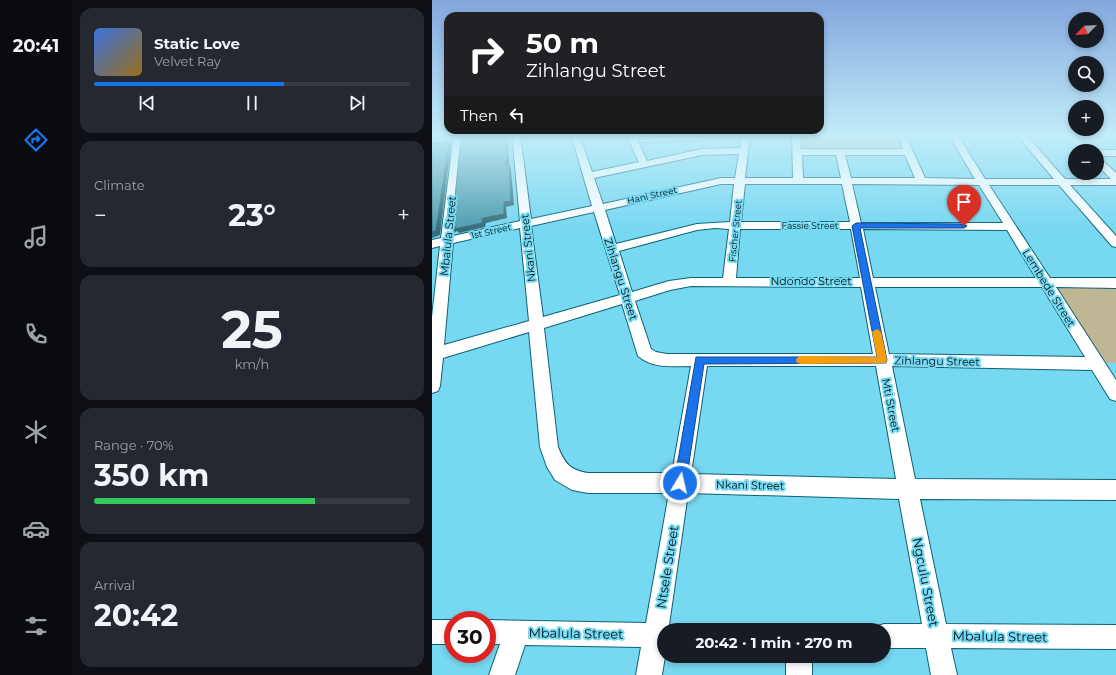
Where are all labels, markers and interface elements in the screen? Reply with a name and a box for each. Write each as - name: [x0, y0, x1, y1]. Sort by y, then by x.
- north arrow: [1068, 12, 1104, 48]
- map controls: [1068, 12, 1104, 180]
- text: 50 m: [526, 26, 599, 60]
- icon: right: [460, 28, 512, 80]
- text: Static Love: [154, 34, 240, 53]
- text: 20:41: [13, 35, 59, 57]
- text: Velvet Ray: [154, 53, 221, 69]
- button: search: [1068, 56, 1104, 92]
- text: Zihlangu Street: [526, 60, 666, 82]
- icon: previous: [136, 92, 158, 114]
- icon: pause: [241, 92, 263, 114]
- icon: next: [346, 92, 368, 114]
- button: +: [1068, 100, 1104, 136]
- icon: left: [506, 104, 528, 126]
- text: Then: [460, 106, 498, 125]
- icon: directions: [22, 126, 50, 154]
- button: −: [1068, 144, 1104, 180]
- text: Climate: [94, 177, 145, 193]
- street label: Hani Street: [626, 184, 678, 206]
- pin: [947, 185, 981, 226]
- icon: arrive: [953, 191, 975, 213]
- street label: Mbalula Street: [437, 195, 459, 277]
- text: 23°: [228, 197, 276, 234]
- street label: Fischer Street: [726, 199, 744, 263]
- text: −: [94, 202, 107, 229]
- text: +: [397, 202, 410, 229]
- street label: Nkani Street: [517, 213, 539, 283]
- street label: Fassie Street: [781, 220, 839, 231]
- street label: 1st Street: [470, 221, 512, 241]
- icon: music: [22, 223, 50, 251]
- street label: Zihlangu Street: [601, 236, 641, 322]
- street label: Lembede Street: [1019, 247, 1079, 330]
- street label: Ndondo Street: [770, 274, 852, 288]
- text: 25: [221, 298, 283, 361]
- icon: phone: [22, 320, 50, 348]
- street label: Zihlangu Street: [894, 353, 980, 369]
- text: km/h: [235, 356, 269, 372]
- street label: Mti Street: [879, 377, 903, 433]
- icon: climate: [22, 418, 50, 446]
- text: Range · 70%: [94, 437, 173, 453]
- text: 350 km: [94, 457, 209, 494]
- position arrow: [659, 462, 701, 504]
- street label: Nkani Street: [716, 477, 785, 493]
- icon: car: [22, 515, 50, 543]
- street label: Ntsele Street: [653, 524, 681, 610]
- street label: Ngculu Street: [910, 536, 942, 628]
- text: Arrival: [94, 577, 135, 593]
- text: 20:42: [94, 597, 178, 634]
- speed limit sign: 30: [444, 611, 496, 663]
- icon: filters: [22, 612, 50, 640]
- street label: Mbalula Street: [528, 624, 624, 642]
- street label: Mbalula Street: [952, 627, 1048, 645]
- text: 20:42 · 1 min · 270 m: [696, 633, 852, 652]

